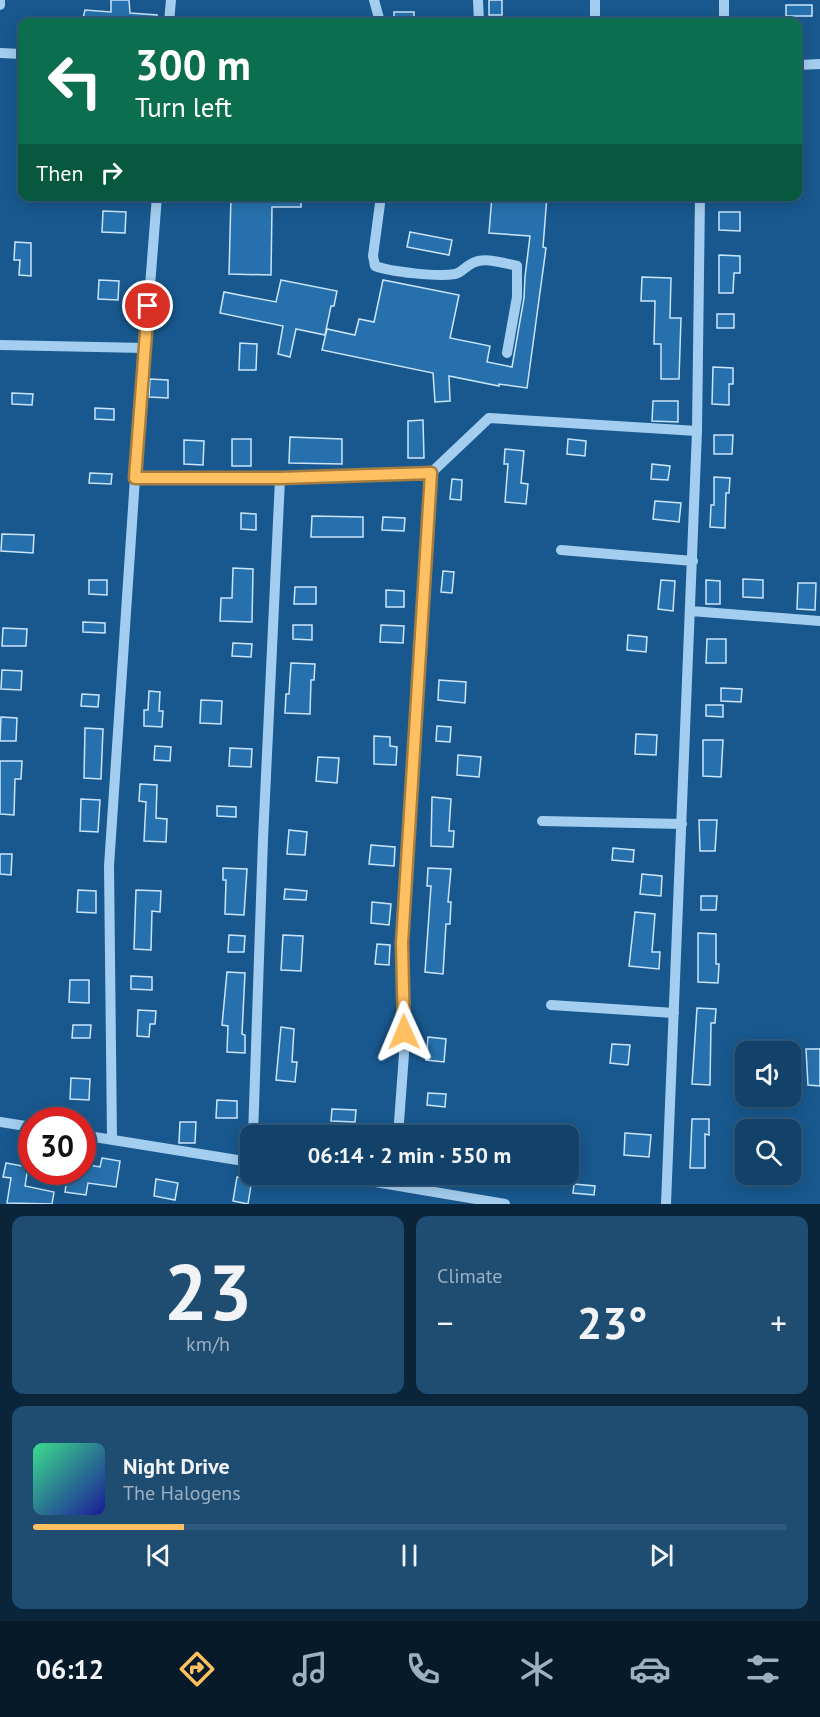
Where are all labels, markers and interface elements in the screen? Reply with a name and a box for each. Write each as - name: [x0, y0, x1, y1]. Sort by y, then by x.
- text: 300 m: [135, 37, 251, 92]
- icon: left: [36, 42, 114, 120]
- text: Turn left: [135, 90, 232, 124]
- icon: right: [95, 156, 128, 189]
- text: Then: [36, 159, 83, 187]
- pin: [122, 280, 173, 331]
- icon: arrive: [131, 289, 164, 322]
- position arrow: [372, 1000, 436, 1064]
- map controls: [735, 1041, 801, 1185]
- button: sound: [735, 1041, 801, 1107]
- speed limit sign: 30: [18, 1107, 96, 1185]
- button: search: [735, 1119, 801, 1185]
- text: 06:14 · 2 min · 550 m: [308, 1141, 511, 1169]
- text: 23: [164, 1241, 252, 1342]
- text: Climate: [437, 1263, 503, 1289]
- text: 23°: [577, 1293, 647, 1351]
- text: −: [437, 1301, 454, 1344]
- text: +: [770, 1301, 787, 1344]
- text: km/h: [186, 1331, 230, 1357]
- text: Night Drive: [123, 1452, 230, 1480]
- text: The Halogens: [123, 1480, 241, 1506]
- icon: previous: [142, 1539, 175, 1572]
- icon: pause: [393, 1539, 426, 1572]
- icon: next: [645, 1539, 678, 1572]
- icon: directions: [176, 1648, 218, 1690]
- icon: music: [289, 1648, 331, 1690]
- icon: phone: [402, 1648, 444, 1690]
- icon: climate: [516, 1648, 558, 1690]
- icon: car: [629, 1648, 671, 1690]
- icon: filters: [742, 1648, 784, 1690]
- text: 06:12: [36, 1652, 104, 1686]

